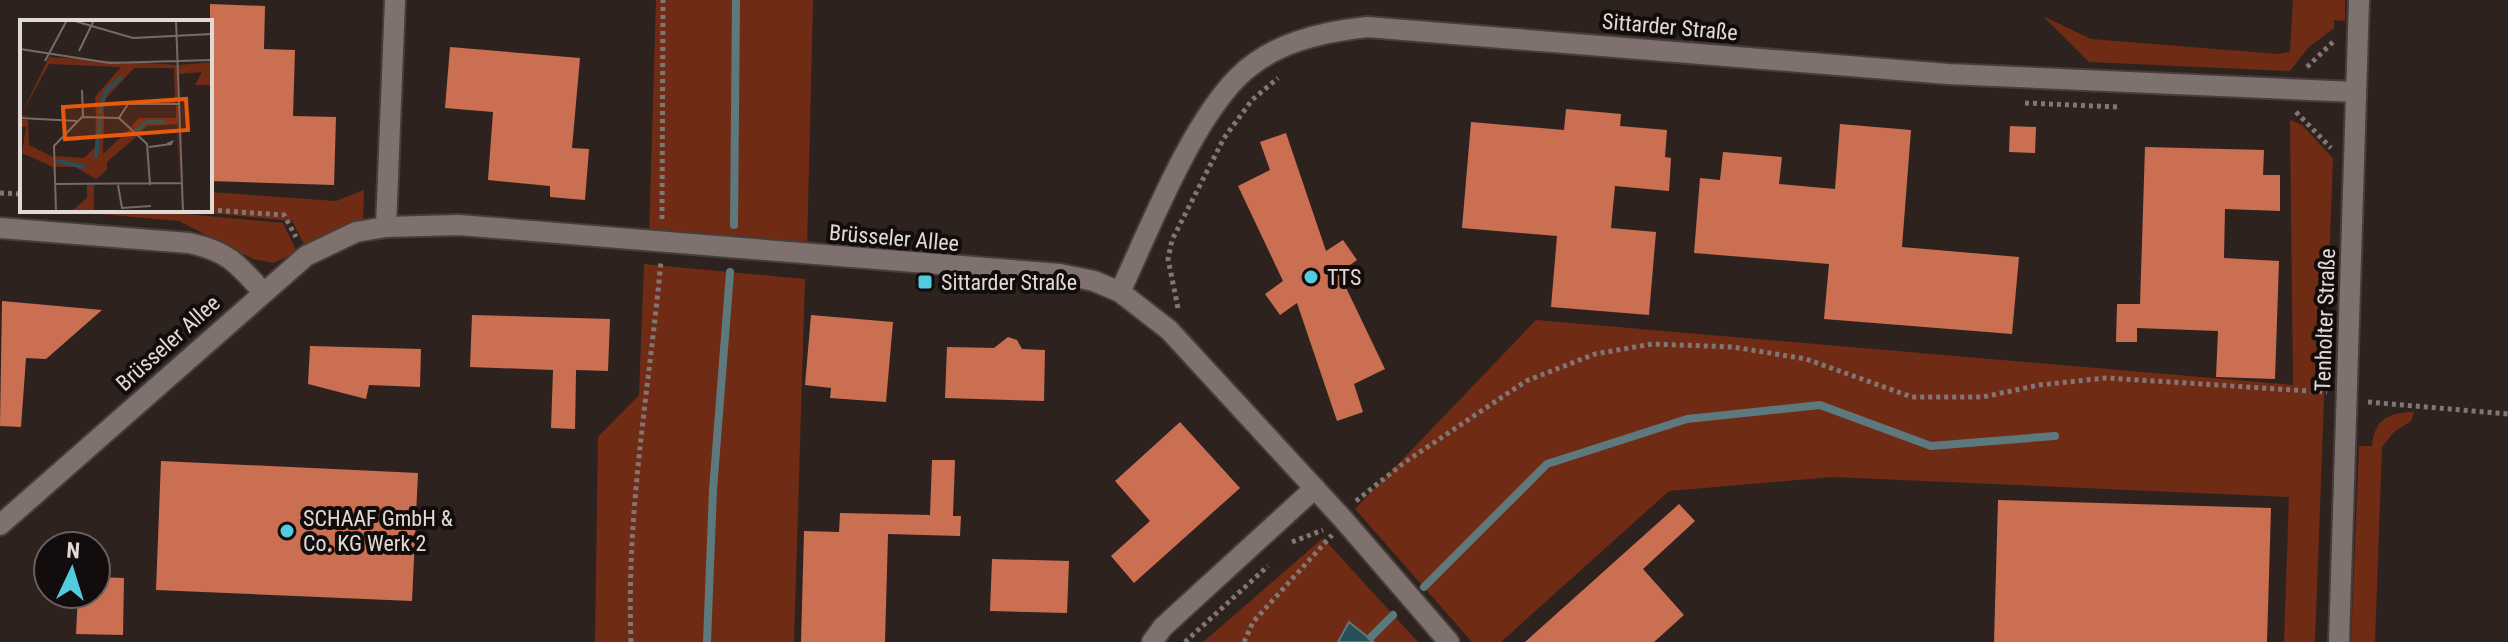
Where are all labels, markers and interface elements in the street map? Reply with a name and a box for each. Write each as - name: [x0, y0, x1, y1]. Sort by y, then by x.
- street label: Sittarder Straße: [1601, 9, 1739, 45]
- inset map: [20, 20, 212, 212]
- street label: Brüsseler Allee: [828, 220, 960, 256]
- street label: Tenholter Straße: [2310, 248, 2340, 392]
- place label: TTS: [1327, 265, 1361, 290]
- marker: TTS: [1302, 268, 1320, 286]
- place label: Sittarder Straße: [941, 270, 1077, 295]
- marker: Sittarder Straße: [916, 273, 934, 291]
- street label: Brüsseler Allee: [111, 290, 225, 396]
- place label: SCHAAF GmbH & Co. KG Werk 2: [303, 506, 453, 556]
- marker: SCHAAF GmbH & Co. KG Werk 2: [278, 522, 296, 540]
- north arrow: [32, 530, 112, 610]
- text: N: [66, 538, 81, 563]

